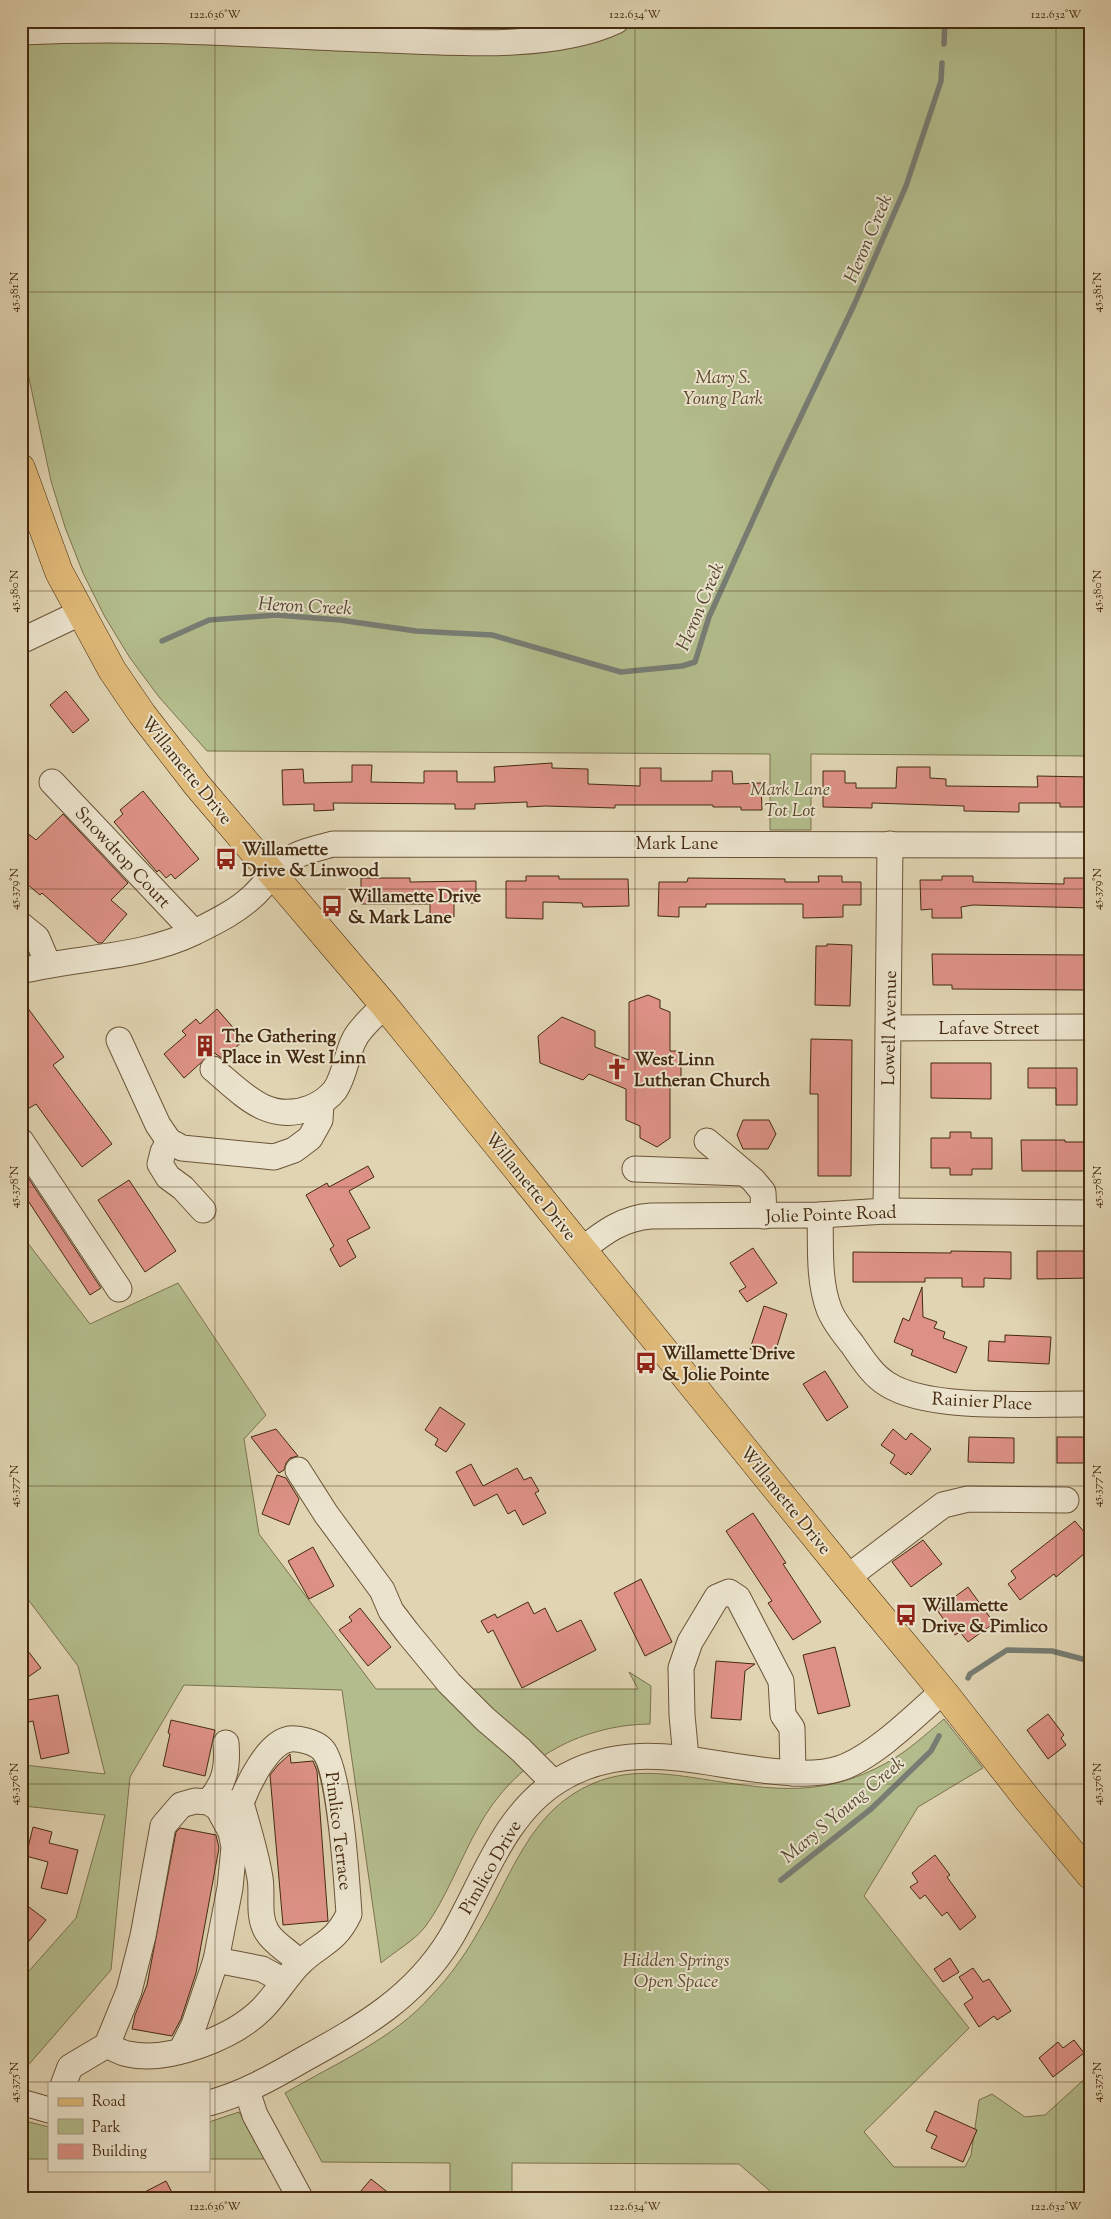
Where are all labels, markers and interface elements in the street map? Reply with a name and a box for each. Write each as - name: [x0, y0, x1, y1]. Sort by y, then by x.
- text: 122.636°W: [189, 6, 241, 24]
- text: 122.634°W: [609, 6, 661, 24]
- text: 122.632°W: [1031, 6, 1082, 24]
- water label: Heron Creek: [839, 190, 900, 287]
- text: 45.381°N: [6, 271, 24, 312]
- text: 45.381°N: [1089, 271, 1107, 312]
- park label: Mary S. Young Park: [683, 366, 763, 413]
- water label: Heron Creek: [671, 558, 732, 655]
- text: 45.380°N: [6, 569, 24, 612]
- text: 45.380°N: [1089, 569, 1107, 612]
- water label: Heron Creek: [257, 592, 353, 623]
- street label: Willamette Drive: [133, 711, 237, 831]
- park label: Mark Lane Tot Lot: [750, 778, 830, 825]
- street label: Snowdrop Court: [67, 802, 176, 915]
- street label: Mark Lane: [636, 832, 718, 858]
- place label: Willamette Drive & Linwood: [242, 838, 380, 885]
- bus stop icon: Willamette Drive & Linwood: [213, 846, 239, 872]
- text: 45.379°N: [6, 868, 24, 910]
- text: 45.379°N: [1089, 868, 1107, 910]
- place label: Willamette Drive & Mark Lane: [348, 885, 482, 932]
- bus stop icon: Willamette Drive & Mark Lane: [319, 893, 345, 919]
- street label: Lowell Avenue: [877, 970, 905, 1086]
- street label: Lafave Street: [939, 1017, 1040, 1043]
- place label: The Gathering Place in West Linn: [222, 1025, 366, 1072]
- building icon: The Gathering Place in West Linn: [192, 1033, 218, 1059]
- place label: West Linn Lutheran Church: [634, 1048, 771, 1095]
- church icon: West Linn Lutheran Church: [604, 1056, 630, 1082]
- street label: Willamette Drive: [477, 1127, 581, 1247]
- text: 45.378°N: [6, 1165, 24, 1208]
- text: 45.378°N: [1089, 1165, 1107, 1208]
- street label: Jolie Pointe Road: [764, 1201, 897, 1231]
- place label: Willamette Drive & Jolie Pointe: [662, 1342, 796, 1389]
- bus stop icon: Willamette Drive & Jolie Pointe: [633, 1350, 659, 1376]
- street label: Rainier Place: [931, 1387, 1033, 1419]
- street label: Willamette Drive: [732, 1441, 836, 1561]
- text: 45.377°N: [6, 1464, 24, 1507]
- text: 45.377°N: [1089, 1464, 1107, 1507]
- place label: Willamette Drive & Pimlico: [922, 1594, 1048, 1641]
- bus stop icon: Willamette Drive & Pimlico: [893, 1602, 919, 1628]
- water label: Mary S Young Creek: [776, 1751, 911, 1871]
- text: 45.376°N: [6, 1762, 24, 1805]
- text: 45.376°N: [1089, 1762, 1107, 1805]
- street label: Pimlico Terrace: [317, 1770, 357, 1892]
- street label: Pimlico Drive: [454, 1816, 529, 1920]
- park label: Hidden Springs Open Space: [623, 1949, 729, 1996]
- text: 45.375°N: [6, 2061, 24, 2102]
- text: 45.375°N: [1089, 2061, 1107, 2102]
- legend: [48, 2082, 210, 2172]
- text: Road: [92, 2092, 126, 2113]
- text: Park: [92, 2118, 121, 2139]
- text: Building: [92, 2142, 147, 2163]
- text: 122.636°W: [189, 2198, 241, 2216]
- text: 122.634°W: [609, 2198, 661, 2216]
- text: 122.632°W: [1031, 2198, 1082, 2216]

